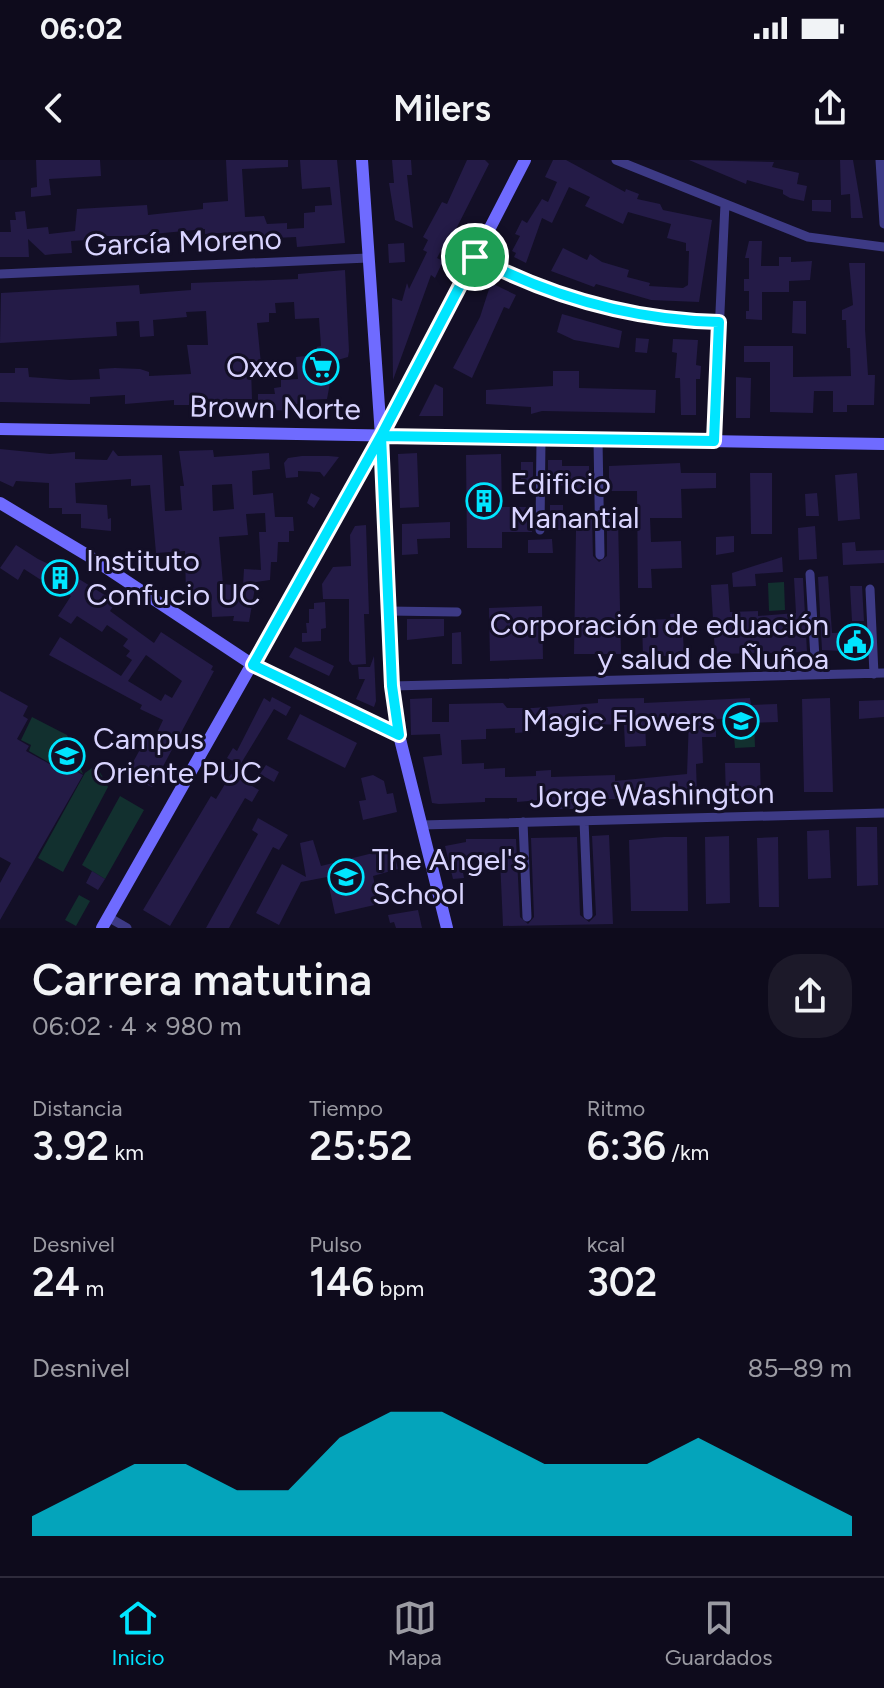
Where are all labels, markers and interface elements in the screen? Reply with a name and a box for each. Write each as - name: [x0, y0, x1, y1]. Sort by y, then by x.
- text: 06:02: [40, 10, 123, 47]
- icon: back: [32, 86, 76, 130]
- icon: share: [808, 86, 852, 130]
- text: Milers: [393, 87, 491, 130]
- street label: García Moreno: [84, 220, 282, 263]
- pin: [441, 223, 509, 291]
- icon: arrive: [453, 235, 497, 279]
- place label: Oxxo: [226, 348, 295, 385]
- supermarket icon: Oxxo: [302, 348, 340, 386]
- street label: Brown Norte: [189, 388, 361, 427]
- place label: Edificio Manantial: [510, 465, 640, 536]
- building icon: Edificio Manantial: [465, 482, 503, 520]
- place label: Instituto Confucio UC: [86, 542, 260, 613]
- building icon: Instituto Confucio UC: [41, 559, 79, 597]
- place label: Corporación de eduación y salud de Ñuñoa: [490, 606, 829, 677]
- public building icon: Corporación de eduación y salud de Ñuñoa: [836, 623, 874, 661]
- place label: Magic Flowers: [523, 702, 715, 739]
- school or university icon: Magic Flowers: [722, 702, 760, 740]
- place label: Campus Oriente PUC: [93, 720, 262, 791]
- school or university icon: Campus Oriente PUC: [48, 737, 86, 775]
- street label: Jorge Washington: [529, 774, 775, 815]
- place label: The Angel's School: [372, 841, 527, 912]
- school or university icon: The Angel's School: [327, 858, 365, 896]
- text: Carrera matutina: [32, 953, 372, 1006]
- button: share: [768, 954, 852, 1038]
- text: 06:02 · 4 × 980 m: [32, 1010, 242, 1042]
- text: Distancia: [32, 1095, 122, 1122]
- text: Tiempo: [309, 1095, 383, 1122]
- text: Ritmo: [587, 1095, 645, 1122]
- text: 3.92: [32, 1122, 109, 1170]
- text: 25:52: [309, 1122, 413, 1170]
- text: 6:36: [587, 1122, 666, 1170]
- text: km: [109, 1139, 144, 1166]
- text: /km: [666, 1139, 709, 1166]
- text: Desnivel: [32, 1231, 115, 1258]
- text: Pulso: [309, 1231, 362, 1258]
- text: kcal: [587, 1231, 625, 1258]
- text: 24: [32, 1258, 80, 1306]
- text: 146: [309, 1258, 374, 1306]
- text: 302: [587, 1258, 657, 1306]
- text: m: [80, 1275, 104, 1302]
- text: bpm: [374, 1275, 424, 1302]
- text: Desnivel: [32, 1352, 130, 1384]
- text: 85–89 m: [748, 1352, 852, 1384]
- tab: Inicio: [112, 1596, 165, 1671]
- tab: Mapa: [388, 1596, 442, 1671]
- tab: Guardados: [665, 1596, 772, 1671]

